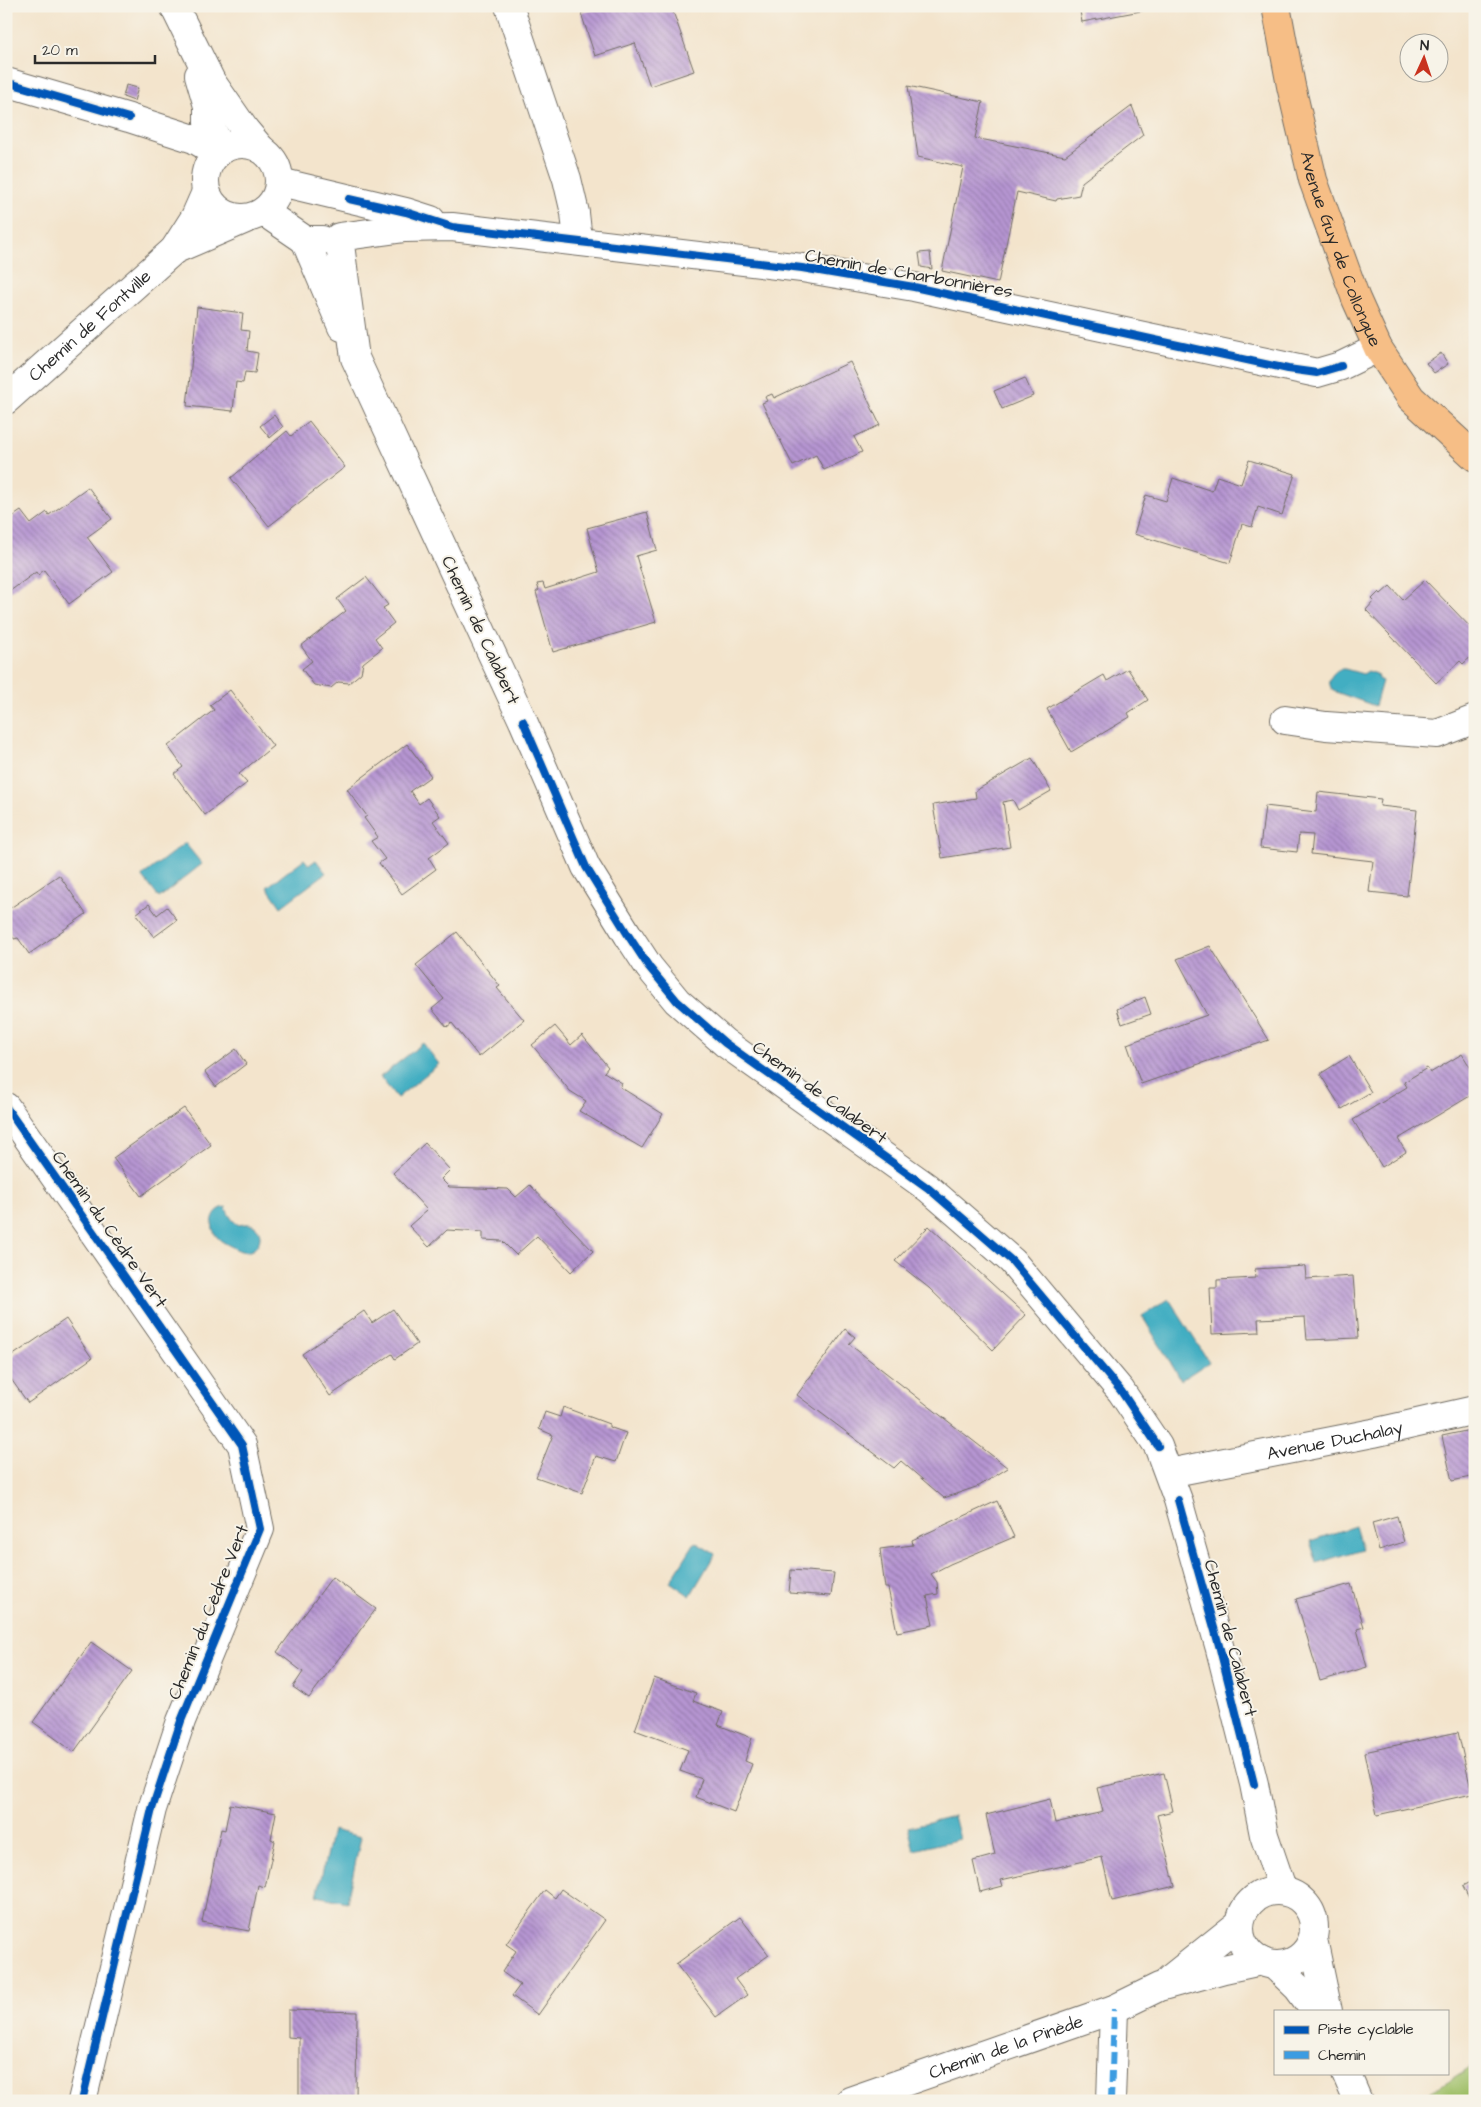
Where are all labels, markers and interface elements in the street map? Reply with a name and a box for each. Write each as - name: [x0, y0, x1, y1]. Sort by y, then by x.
- scale bar: [35, 32, 155, 64]
- north arrow: [1398, 32, 1448, 82]
- text: N: [1420, 36, 1430, 56]
- text: 20 m: [42, 40, 78, 61]
- street label: Avenue Guy de Collongue: [1294, 149, 1388, 351]
- street label: Chemin de Charbonnières: [803, 243, 1015, 304]
- street label: Chemin de Fontville: [23, 264, 157, 387]
- street label: Chemin de Calabert: [435, 552, 526, 709]
- street label: Chemin de Calabert: [747, 1035, 893, 1150]
- street label: Chemin du Cèdre Vert: [46, 1146, 174, 1314]
- street label: Avenue Duchalay: [1265, 1415, 1406, 1467]
- street label: Chemin du Cèdre Vert: [162, 1520, 255, 1703]
- street label: Chemin de Calabert: [1198, 1557, 1264, 1720]
- street label: Chemin de la Pinède: [925, 2009, 1087, 2086]
- legend: [1274, 2010, 1448, 2074]
- text: Piste cyclable: [1318, 2019, 1414, 2041]
- text: Chemin: [1318, 2045, 1366, 2066]

